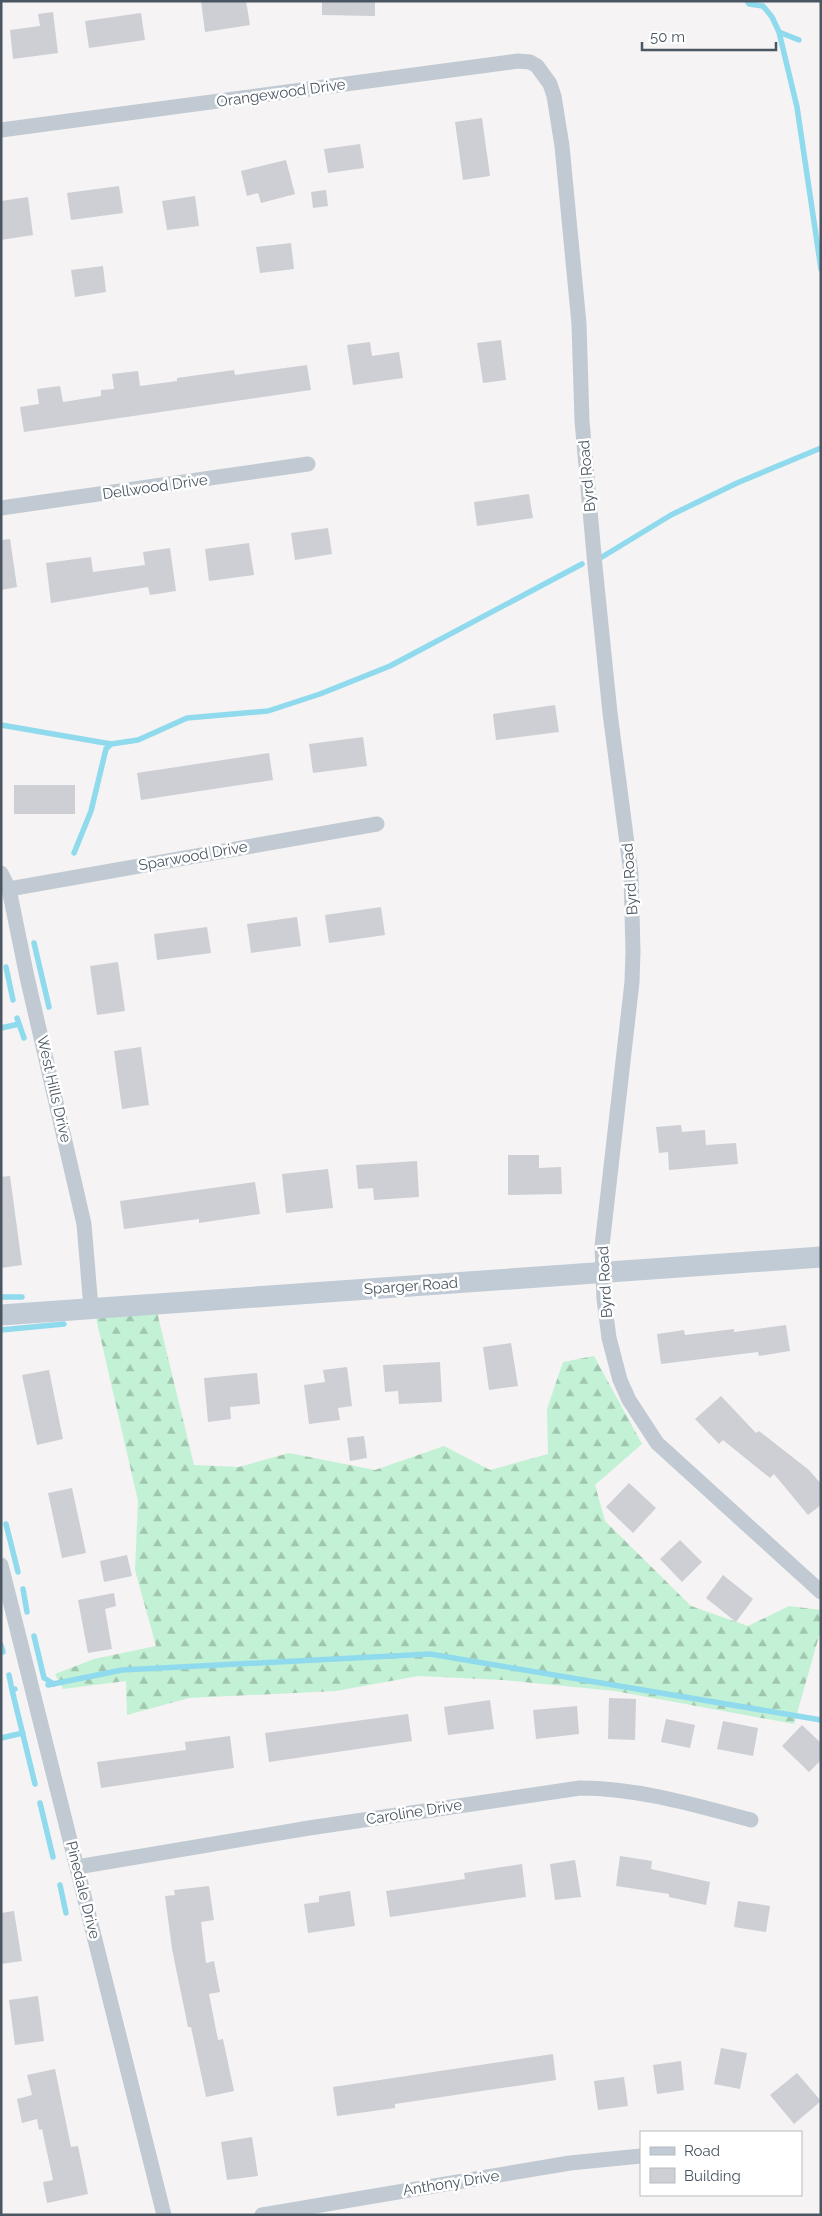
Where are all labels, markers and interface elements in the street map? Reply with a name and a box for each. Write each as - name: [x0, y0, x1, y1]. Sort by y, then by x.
- scale bar: [642, 20, 776, 52]
- text: 50 m: [650, 28, 685, 46]
- street label: Orangewood Drive: [215, 75, 347, 111]
- street label: Byrd Road: [575, 439, 599, 513]
- street label: Dellwood Drive: [101, 471, 209, 503]
- street label: Sparwood Drive: [137, 838, 249, 874]
- street label: Byrd Road: [619, 842, 641, 916]
- street label: West Hills Drive: [33, 1034, 75, 1144]
- street label: Byrd Road: [594, 1245, 616, 1319]
- street label: Sparger Road: [363, 1274, 459, 1298]
- street label: Caroline Drive: [365, 1795, 463, 1828]
- street label: Pinedale Drive: [62, 1839, 104, 1941]
- legend: [640, 2131, 802, 2196]
- text: Road: [684, 2142, 720, 2160]
- street label: Anthony Drive: [401, 2166, 501, 2200]
- text: Building: [684, 2167, 741, 2185]

